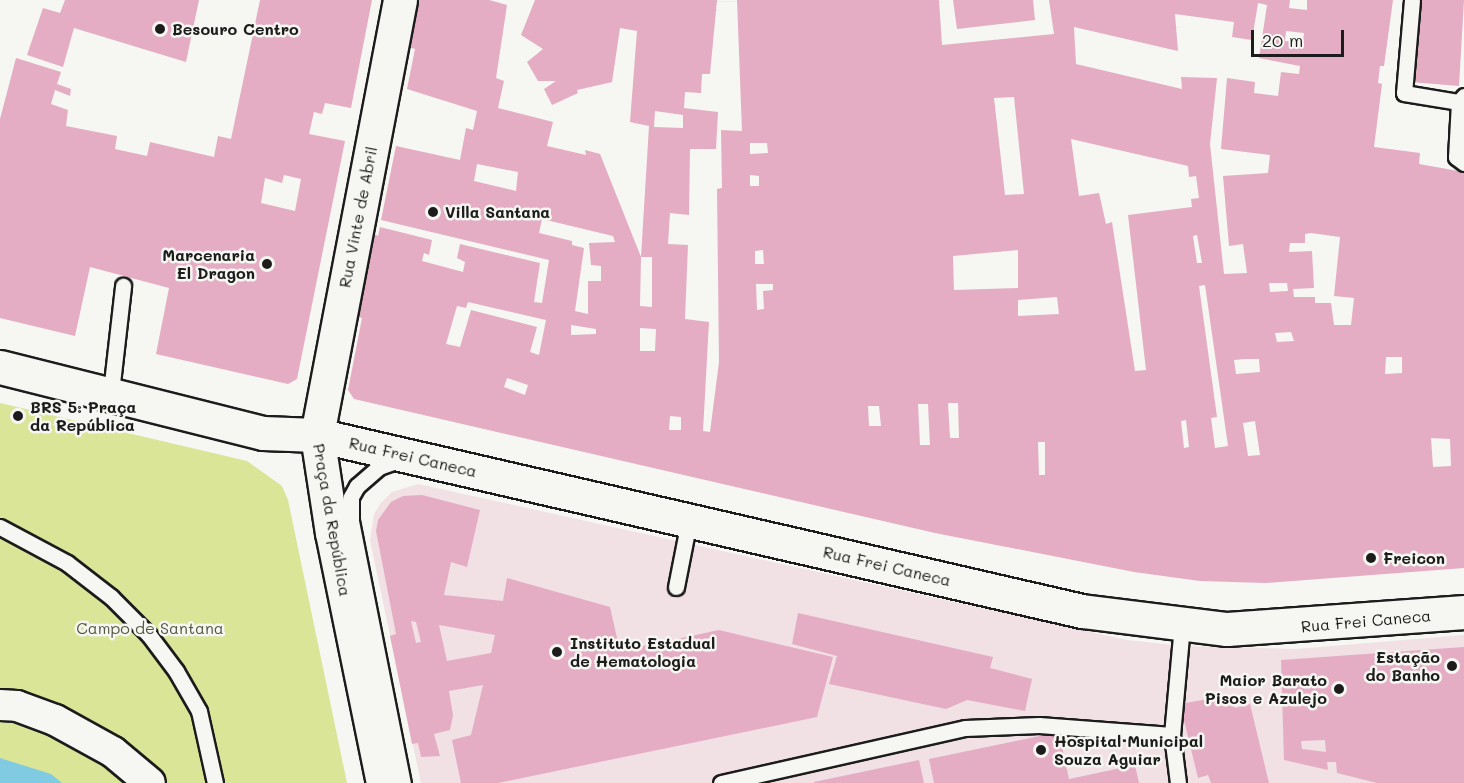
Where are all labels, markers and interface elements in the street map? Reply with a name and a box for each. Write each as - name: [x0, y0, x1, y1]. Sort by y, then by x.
- scale bar: [1254, 18, 1347, 56]
- place label: Besouro Centro: [172, 19, 299, 39]
- marker: Besouro Centro: [153, 22, 167, 36]
- text: 20 m: [1262, 28, 1303, 52]
- street label: Rua Vinte de Abril: [335, 145, 381, 289]
- place label: Villa Santana: [445, 202, 550, 222]
- marker: Villa Santana: [426, 205, 440, 219]
- place label: Marcenaria El Dragon: [162, 245, 255, 283]
- marker: Marcenaria El Dragon: [260, 257, 274, 271]
- place label: BRS 5: Praça da República: [30, 397, 136, 435]
- marker: BRS 5: Praça da República: [11, 409, 25, 423]
- street label: Rua Frei Caneca: [347, 433, 479, 481]
- street label: Praça da República: [309, 442, 355, 598]
- street label: Rua Frei Caneca: [821, 542, 953, 590]
- place label: Freicon: [1383, 548, 1445, 568]
- marker: Freicon: [1364, 551, 1378, 565]
- street label: Rua Frei Caneca: [1300, 606, 1432, 636]
- park label: Campo de Santana: [76, 618, 224, 638]
- place label: Instituto Estadual de Hematologia: [570, 633, 715, 671]
- marker: Instituto Estadual de Hematologia: [548, 643, 566, 661]
- place label: Estação do Banho: [1366, 647, 1440, 685]
- marker: Estação do Banho: [1445, 659, 1459, 673]
- place label: Maior Barato Pisos e Azulejo: [1205, 670, 1327, 708]
- marker: Maior Barato Pisos e Azulejo: [1332, 682, 1346, 696]
- place label: Hospital Municipal Souza Aguiar: [1054, 731, 1203, 769]
- marker: Hospital Municipal Souza Aguiar: [1032, 741, 1050, 759]

